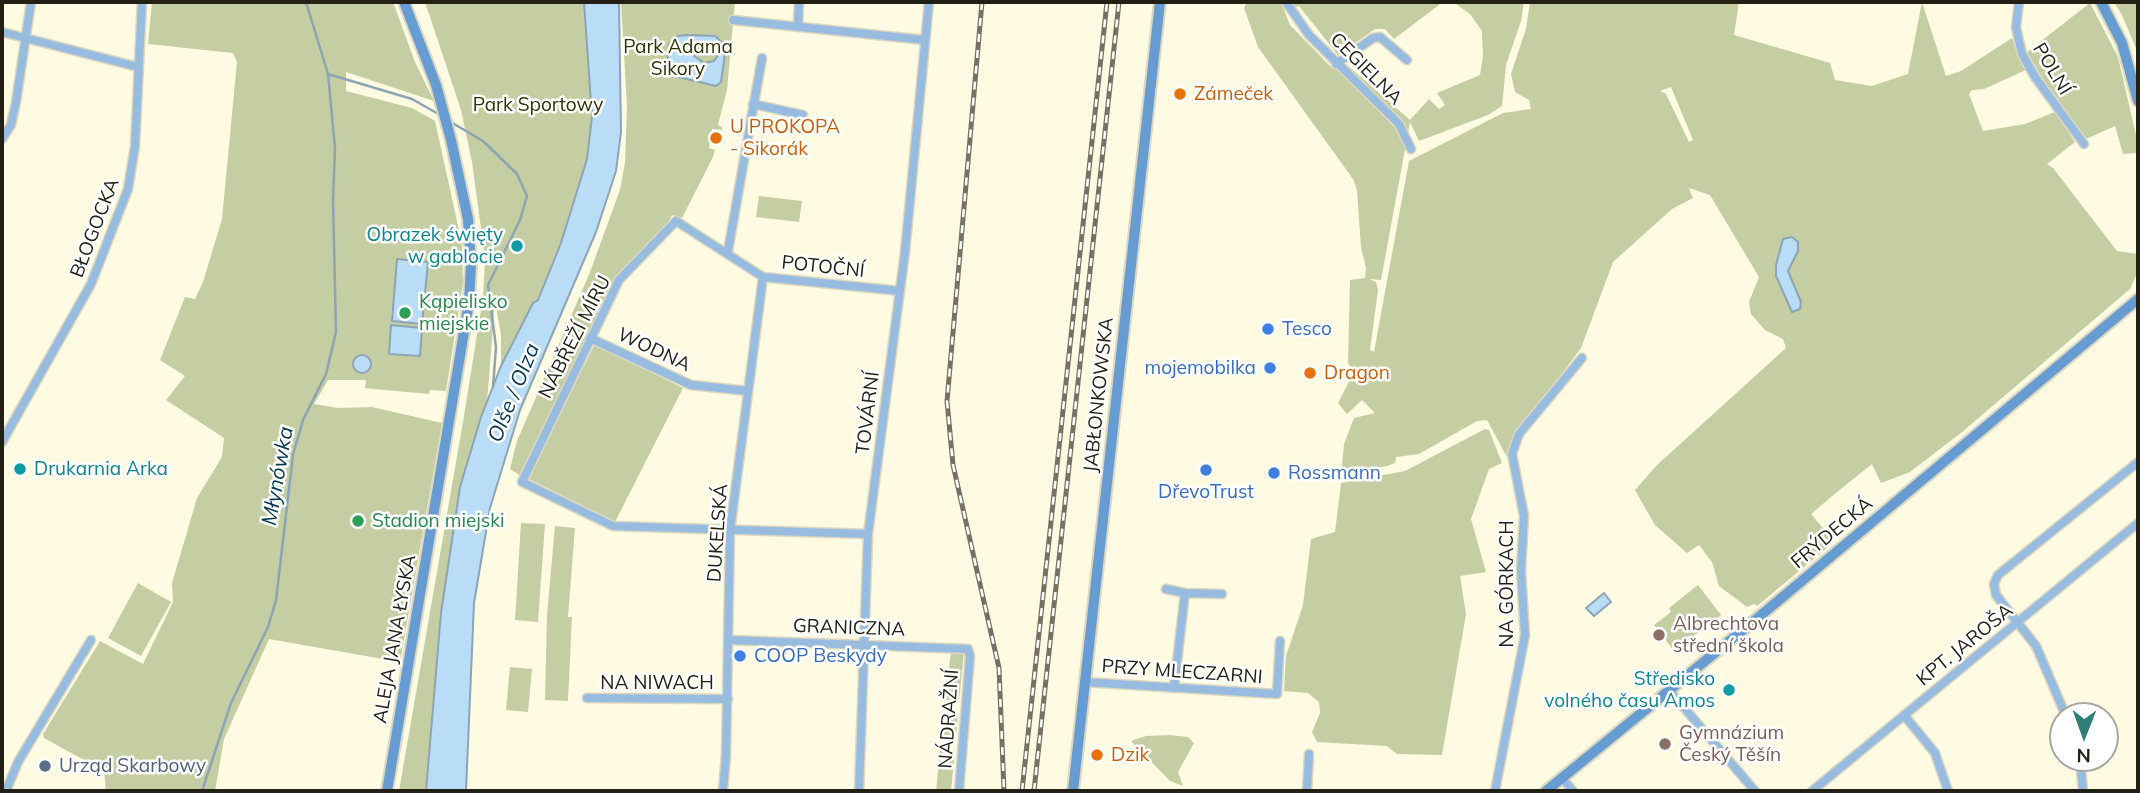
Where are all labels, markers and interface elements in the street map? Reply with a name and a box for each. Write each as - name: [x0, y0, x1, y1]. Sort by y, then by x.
- street label: CEGIELNA: [1325, 28, 1407, 110]
- park label: Park Adama Sikory: [623, 36, 733, 80]
- street label: POLNÍ: [2028, 39, 2076, 99]
- place label: Zámeček: [1194, 83, 1273, 105]
- marker: Zámeček: [1172, 86, 1188, 102]
- park label: Park Sportowy: [473, 94, 603, 116]
- place label: U PROKOPA - Sikorák: [730, 116, 840, 160]
- marker: U PROKOPA - Sikorák: [708, 130, 724, 146]
- street label: BŁOGOCKA: [66, 175, 124, 281]
- place label: Obrazek święty w gablocie: [367, 224, 503, 268]
- marker: Obrazek święty w gablocie: [509, 238, 525, 254]
- street label: POTOČNÍ: [780, 251, 866, 283]
- street label: NÁBŘEŽÍ MÍRU: [534, 272, 616, 402]
- place label: Kąpielisko miejskie: [419, 291, 508, 335]
- marker: Kąpielisko miejskie: [397, 305, 413, 321]
- street label: JABŁONKOWSKA: [1080, 316, 1118, 474]
- place label: Tesco: [1282, 318, 1332, 340]
- marker: Tesco: [1260, 321, 1276, 337]
- street label: WODNA: [614, 323, 694, 377]
- water label: Olše / Olza: [483, 340, 545, 446]
- place label: mojemobilka: [1145, 357, 1256, 379]
- marker: mojemobilka: [1262, 360, 1278, 376]
- place label: Dragon: [1324, 362, 1390, 384]
- marker: Dragon: [1302, 365, 1318, 381]
- street label: TOVÁRNÍ: [852, 370, 884, 456]
- water label: Młynówka: [257, 425, 299, 527]
- place label: Drukarnia Arka: [34, 458, 168, 480]
- marker: Drukarnia Arka: [12, 461, 28, 477]
- marker: DřevoTrust: [1198, 462, 1214, 478]
- place label: Rossmann: [1288, 462, 1381, 484]
- marker: Rossmann: [1266, 465, 1282, 481]
- place label: DřevoTrust: [1158, 481, 1254, 503]
- street label: DUKELSKÁ: [703, 483, 733, 583]
- street label: FRÝDECKÁ: [1787, 492, 1877, 574]
- place label: Stadion miejski: [372, 510, 505, 532]
- marker: Stadion miejski: [350, 513, 366, 529]
- street label: NA GÓRKACH: [1496, 520, 1518, 648]
- street label: ALEJA JANA ŁYSKA: [369, 553, 421, 725]
- street label: KPT. JAROŠA: [1912, 599, 2018, 691]
- place label: Albrechtova střední škola: [1673, 613, 1784, 657]
- street label: GRANICZNA: [793, 615, 905, 641]
- marker: Albrechtova střední škola: [1651, 627, 1667, 643]
- place label: COOP Beskydy: [754, 645, 887, 667]
- marker: COOP Beskydy: [732, 648, 748, 664]
- street label: PRZY MLECZARNI: [1101, 655, 1263, 689]
- place label: Středisko volného času Amos: [1544, 668, 1715, 712]
- street label: NÁDRAŽNÍ: [934, 669, 964, 769]
- street label: NA NIWACH: [600, 672, 714, 694]
- marker: Středisko volného času Amos: [1721, 682, 1737, 698]
- north arrow: [2049, 702, 2119, 772]
- place label: Gymnázium Český Těšín: [1679, 722, 1784, 766]
- marker: Gymnázium Český Těšín: [1657, 736, 1673, 752]
- place label: Dzik: [1111, 744, 1149, 766]
- text: N: [2076, 744, 2091, 768]
- marker: Dzik: [1089, 747, 1105, 763]
- place label: Urząd Skarbowy: [59, 755, 206, 777]
- marker: Urząd Skarbowy: [37, 758, 53, 774]

